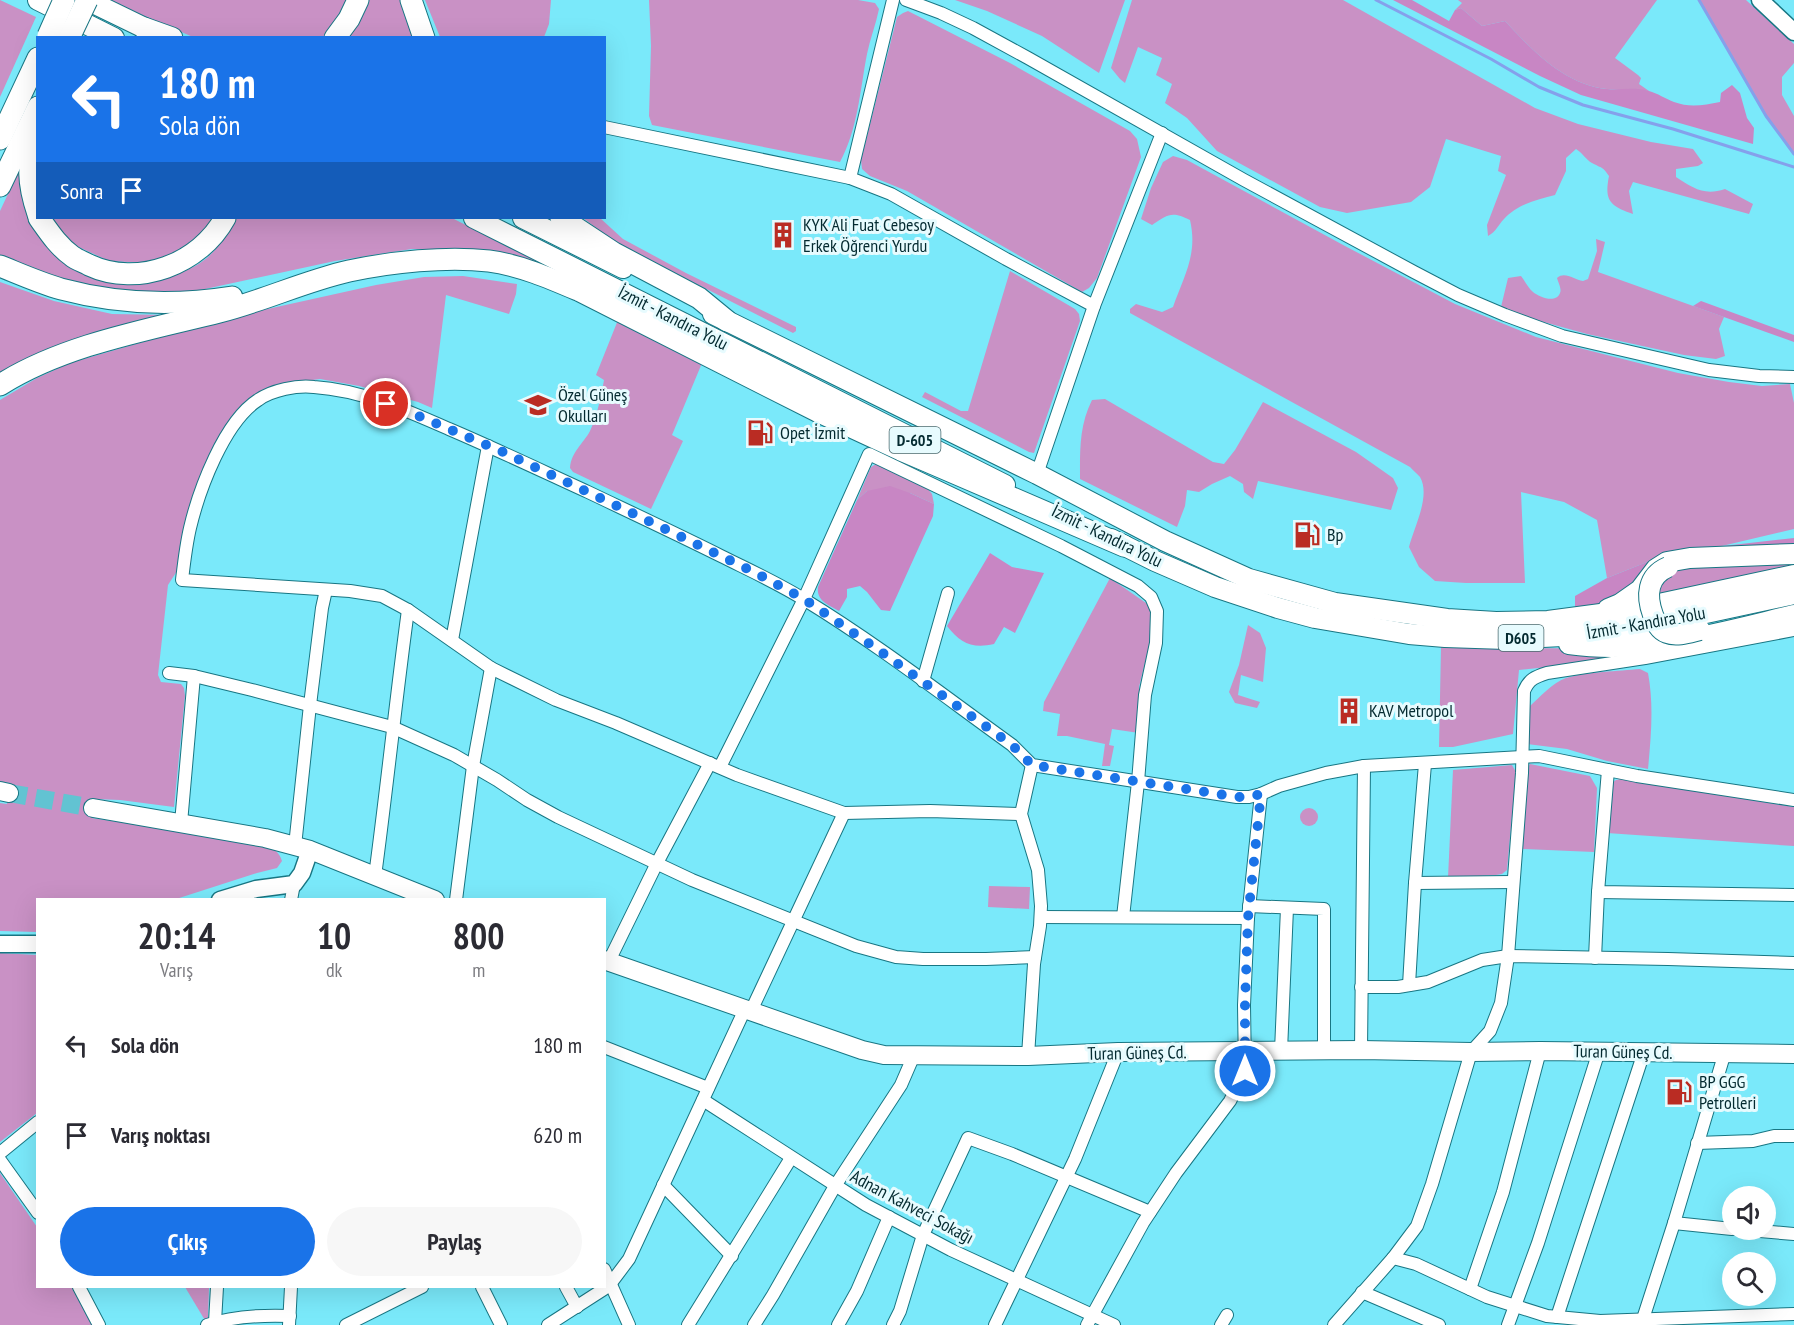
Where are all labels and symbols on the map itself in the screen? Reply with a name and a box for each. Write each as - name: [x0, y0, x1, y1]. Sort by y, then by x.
- place label: KYK Ali Fuat Cebesoy Erkek Öğrenci Yurdu: [803, 213, 934, 257]
- building icon: KYK Ali Fuat Cebesoy Erkek Öğrenci Yurdu: [768, 220, 798, 250]
- street label: İzmit - Kandıra Yolu: [614, 280, 732, 355]
- pin: [360, 378, 411, 429]
- place label: Özel Güneş Okulları: [558, 383, 627, 427]
- school or university icon: Özel Güneş Okulları: [523, 390, 553, 420]
- fuel station icon: Opet İzmit: [745, 418, 775, 448]
- place label: Opet İzmit: [780, 421, 845, 444]
- road number: D-605: [890, 427, 940, 453]
- street label: İzmit - Kandıra Yolu: [1048, 499, 1166, 572]
- fuel station icon: Bp: [1292, 520, 1322, 550]
- place label: Bp: [1327, 523, 1343, 546]
- street label: İzmit - Kandıra Yolu: [1585, 601, 1707, 644]
- road number: D605: [1498, 625, 1544, 651]
- building icon: KAV Metropol: [1334, 696, 1364, 726]
- place label: KAV Metropol: [1369, 699, 1454, 722]
- position arrow: [1213, 1039, 1277, 1103]
- street label: Turan Güneş Cd.: [1573, 1039, 1673, 1064]
- street label: Turan Güneş Cd.: [1087, 1040, 1187, 1065]
- place label: BP GGG Petrolleri: [1699, 1070, 1756, 1114]
- fuel station icon: BP GGG Petrolleri: [1664, 1077, 1694, 1107]
- street label: Adnan Kahveci Sokağı: [847, 1164, 978, 1249]

